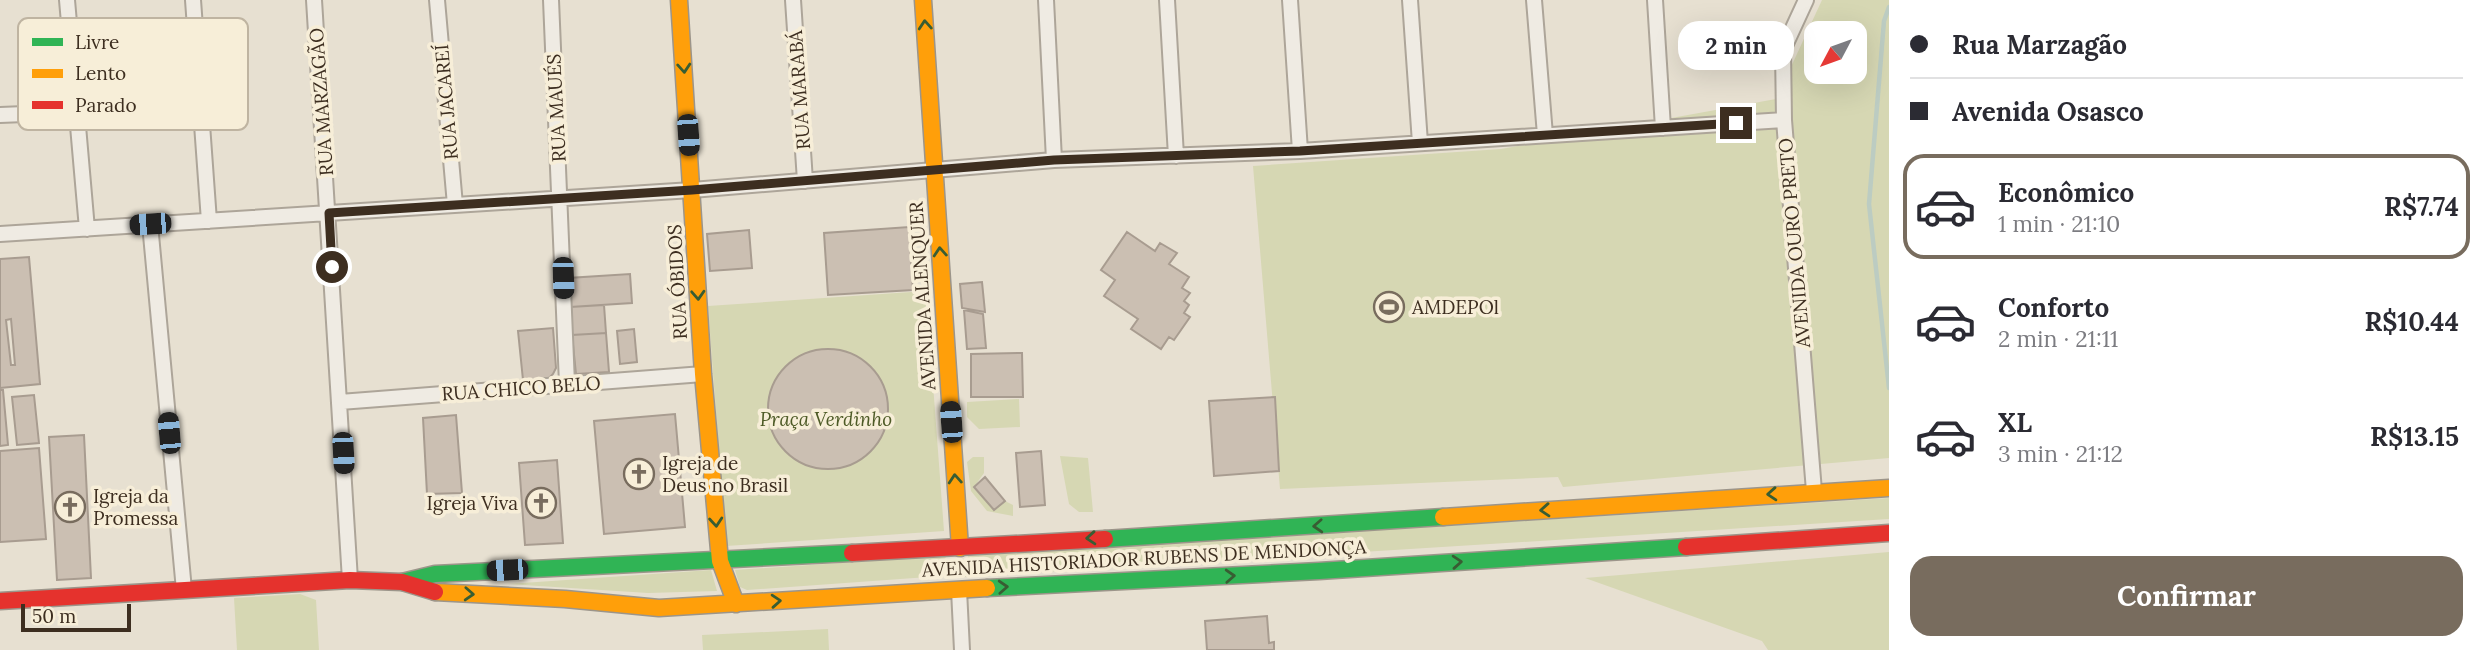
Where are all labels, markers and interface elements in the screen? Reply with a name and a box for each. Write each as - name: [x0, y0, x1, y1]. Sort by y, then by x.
- legend: [18, 18, 248, 130]
- one-way arrow: [917, 20, 932, 31]
- north arrow: [1804, 21, 1867, 84]
- map controls: [1804, 21, 1867, 84]
- callout: 2 min: [1678, 22, 1794, 71]
- street label: RUA MARZAGÃO: [304, 27, 338, 177]
- street label: RUA MARABÁ: [783, 28, 815, 151]
- text: Rua Marzagão: [1952, 28, 2127, 61]
- text: Livre: [75, 30, 119, 54]
- text: 2 min: [1705, 31, 1767, 60]
- street label: RUA JACAREÍ: [429, 43, 463, 161]
- street label: RUA MAUÉS: [541, 53, 571, 163]
- text: Lento: [75, 61, 126, 85]
- one-way arrow: [676, 63, 691, 74]
- text: Parado: [75, 93, 137, 117]
- text: Avenida Osasco: [1952, 95, 2144, 128]
- route end: [1720, 107, 1752, 139]
- car: [677, 113, 700, 157]
- street label: AVENIDA OURO PRETO: [1773, 137, 1815, 350]
- icon: car: [1914, 175, 1977, 238]
- text: Econômico: [1998, 176, 2134, 209]
- text: R$7.74: [2384, 190, 2459, 223]
- street label: AVENIDA ALENQUER: [903, 201, 941, 392]
- text: 1 min · 21:10: [1998, 209, 2120, 238]
- car: [129, 212, 172, 236]
- street label: RUA ÓBIDOS: [662, 224, 692, 340]
- one-way arrow: [932, 247, 947, 258]
- route start: [316, 251, 348, 283]
- car: [552, 257, 575, 299]
- one-way arrow: [691, 290, 706, 301]
- sports icon: AMDEPOl: [1372, 290, 1406, 324]
- icon: car: [1914, 290, 1977, 353]
- text: Conforto: [1998, 291, 2109, 324]
- place label: AMDEPOl: [1411, 295, 1499, 319]
- text: R$10.44: [2364, 305, 2459, 338]
- text: 2 min · 21:11: [1998, 324, 2118, 353]
- street label: RUA CHICO BELO: [441, 370, 601, 406]
- car: [940, 400, 963, 444]
- icon: car: [1914, 405, 1977, 468]
- text: XL: [1998, 406, 2032, 439]
- park label: Praça Verdinho: [760, 407, 892, 431]
- car: [157, 411, 182, 455]
- text: R$13.15: [2370, 420, 2459, 453]
- car: [332, 431, 355, 475]
- text: 3 min · 21:12: [1998, 439, 2123, 468]
- place label: Igreja de Deus no Brasil: [662, 451, 788, 497]
- church icon: Igreja de Deus no Brasil: [622, 457, 656, 491]
- one-way arrow: [948, 474, 963, 485]
- place label: Igreja da Promessa: [93, 484, 179, 530]
- church icon: Igreja Viva: [524, 486, 558, 520]
- one-way arrow: [1766, 486, 1777, 501]
- church icon: Igreja da Promessa: [53, 490, 87, 524]
- place label: Igreja Viva: [427, 491, 518, 515]
- one-way arrow: [1539, 502, 1550, 517]
- one-way arrow: [708, 517, 723, 528]
- one-way arrow: [1312, 518, 1323, 533]
- one-way arrow: [1085, 531, 1096, 546]
- street label: AVENIDA HISTORIADOR RUBENS DE MENDONÇA: [920, 534, 1368, 582]
- one-way arrow: [1452, 555, 1463, 570]
- button: Confirmar: [1910, 556, 2463, 636]
- car: [486, 558, 529, 582]
- one-way arrow: [1225, 568, 1236, 583]
- one-way arrow: [997, 579, 1008, 594]
- one-way arrow: [464, 587, 475, 602]
- one-way arrow: [771, 594, 782, 609]
- scale bar: [21, 601, 131, 633]
- text: 50 m: [32, 604, 76, 628]

